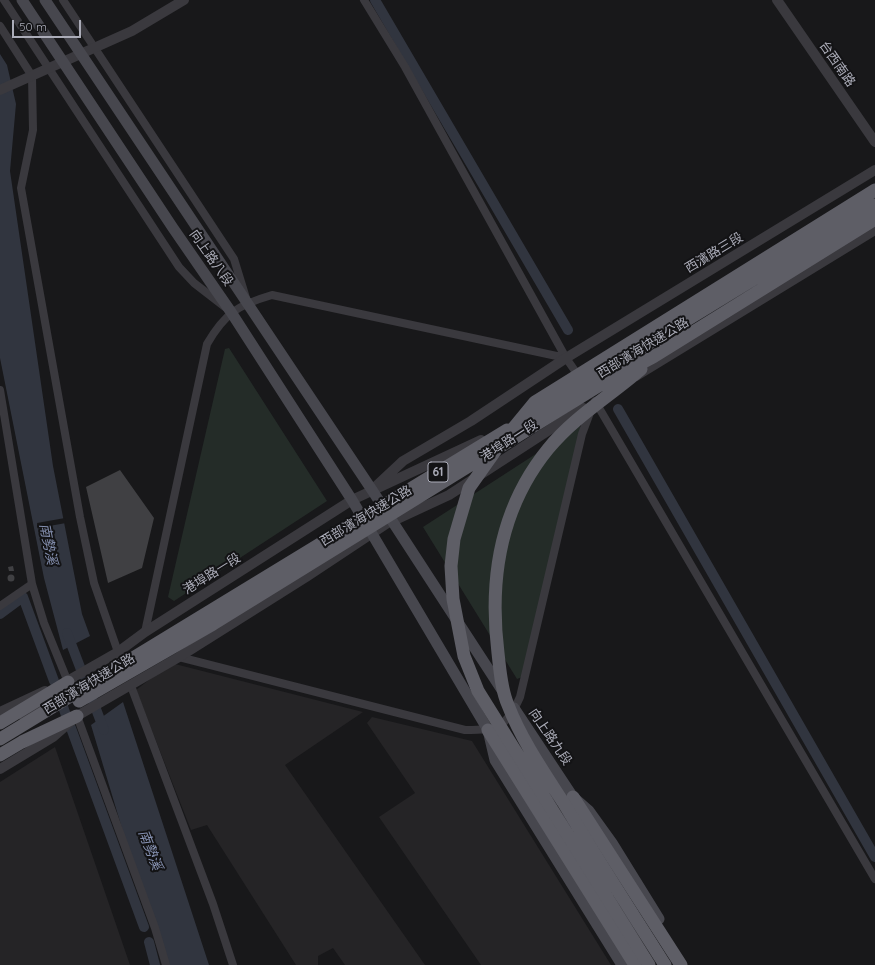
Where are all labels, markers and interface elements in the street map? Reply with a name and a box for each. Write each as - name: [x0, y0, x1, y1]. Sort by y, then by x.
- scale bar: [14, 12, 83, 38]
- text: 50 m: [19, 19, 47, 34]
- street label: 台西南路: [816, 38, 858, 90]
- street label: 向上路八段: [186, 227, 236, 289]
- street label: 西濱路三段: [682, 230, 746, 276]
- street label: 西部濱海快速公路: [594, 315, 692, 381]
- street label: 港埠路一段: [477, 417, 541, 465]
- road number: 61: [428, 462, 448, 482]
- street label: 西部濱海快速公路: [317, 483, 415, 549]
- water label: 南勢溪: [36, 522, 60, 566]
- street label: 港埠路一段: [180, 550, 244, 598]
- street label: 西部濱海快速公路: [40, 651, 138, 717]
- street label: 向上路九段: [525, 706, 575, 768]
- water label: 南勢溪: [135, 827, 165, 873]

